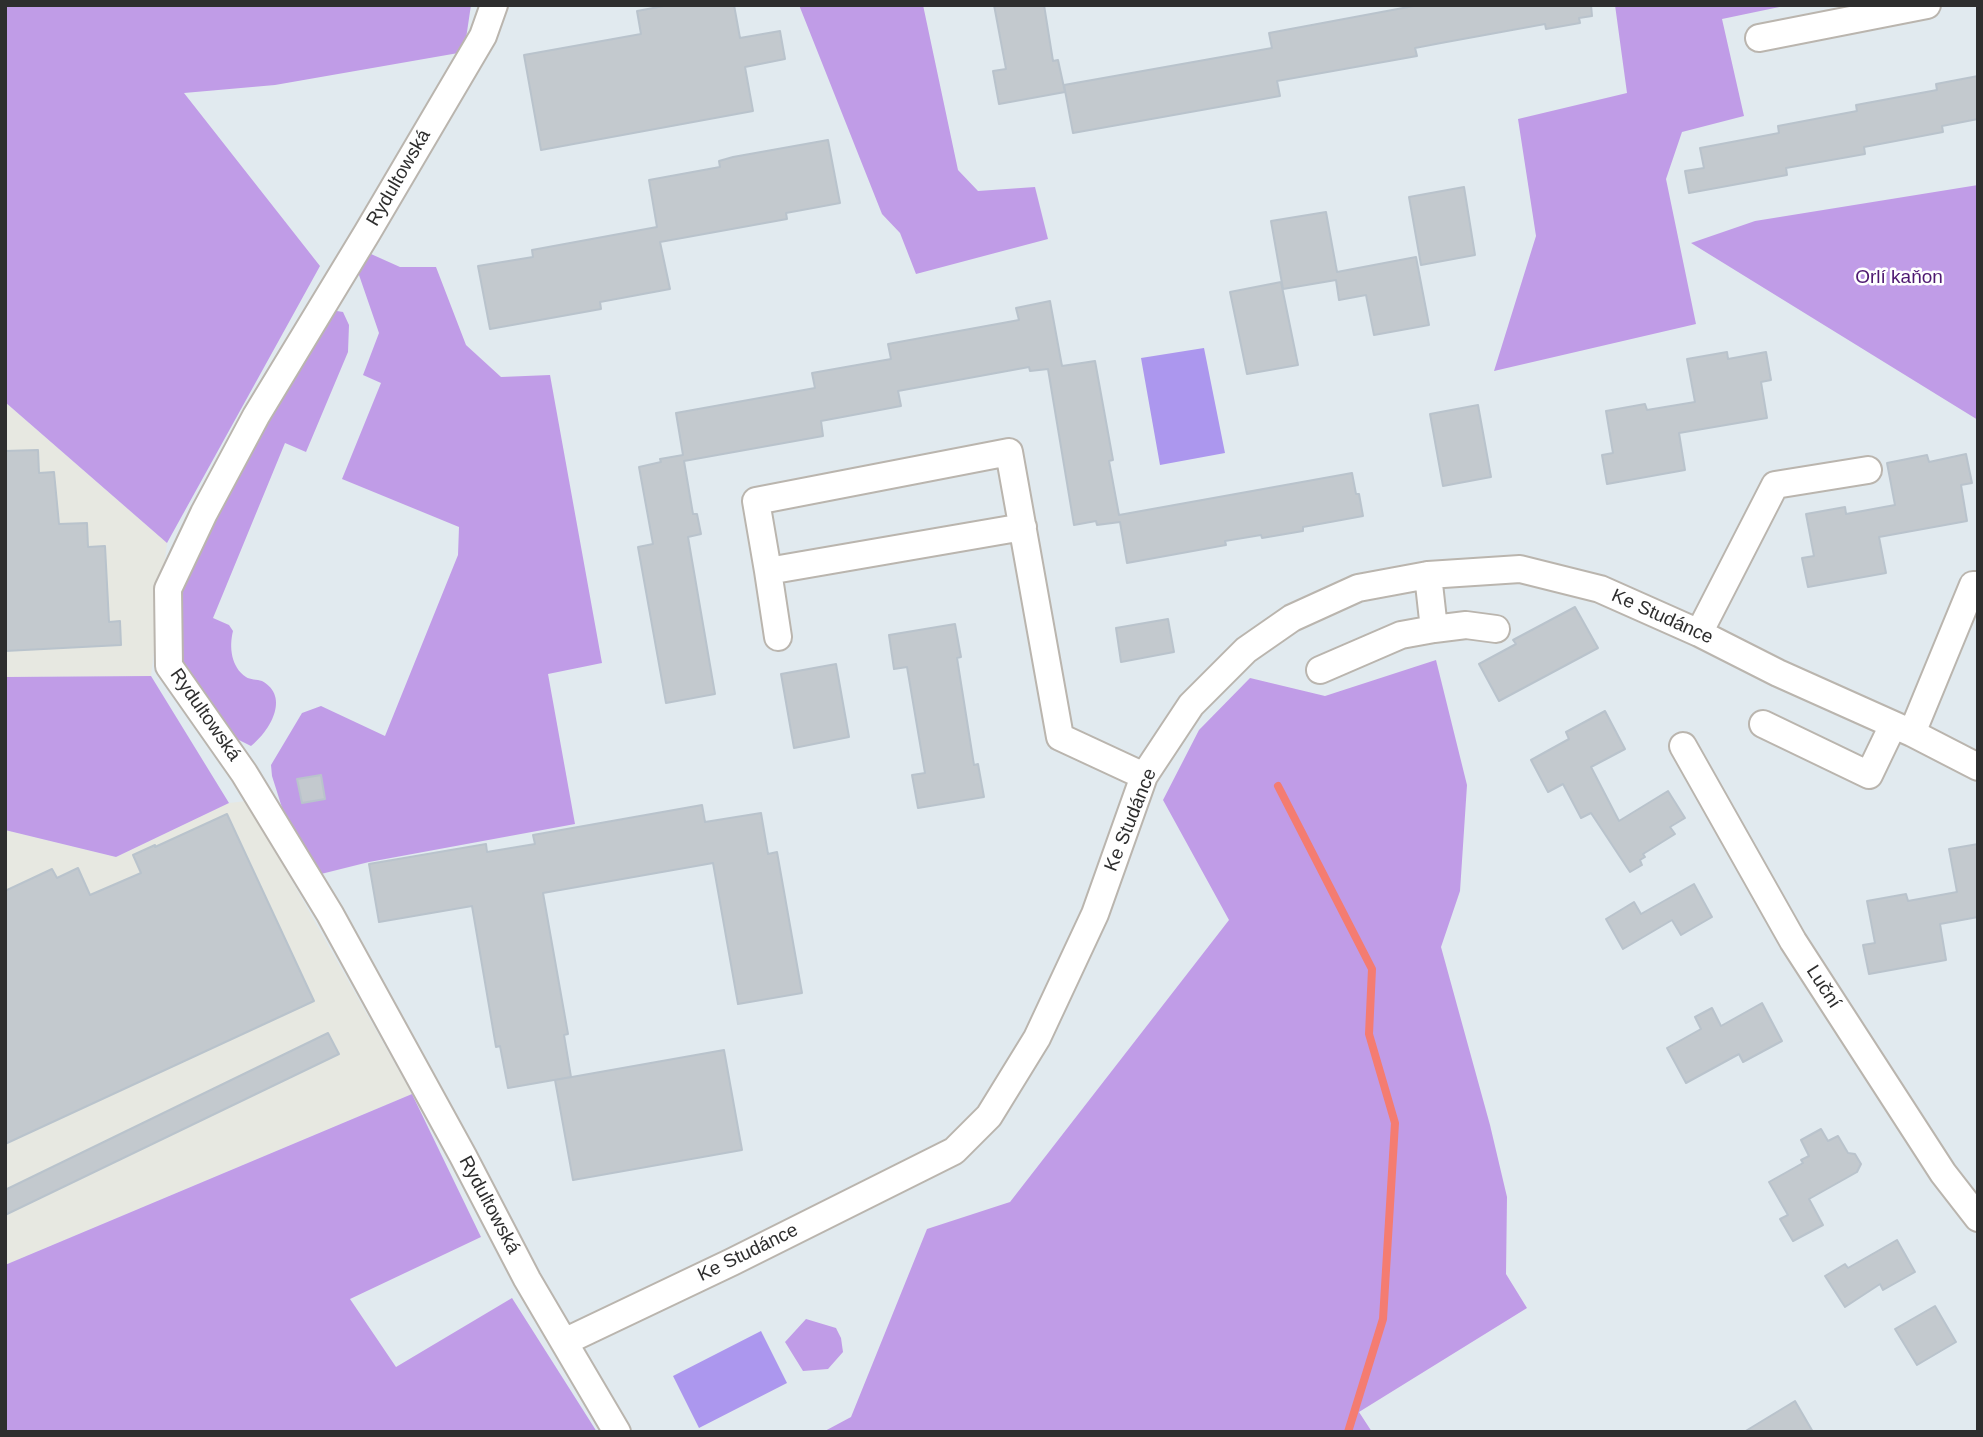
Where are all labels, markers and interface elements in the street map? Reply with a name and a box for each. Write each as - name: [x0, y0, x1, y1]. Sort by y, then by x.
- street label: Rydultowská: [362, 126, 436, 230]
- park label: Orlí kaňon: [1855, 267, 1943, 289]
- street label: Ke Studánce: [1608, 584, 1716, 650]
- street label: Rydultowská: [165, 664, 245, 766]
- street label: Ke Studánce: [1100, 765, 1162, 875]
- street label: Luční: [1801, 961, 1845, 1013]
- street label: Rydultowská: [454, 1152, 524, 1258]
- street label: Ke Studánce: [694, 1219, 802, 1287]

